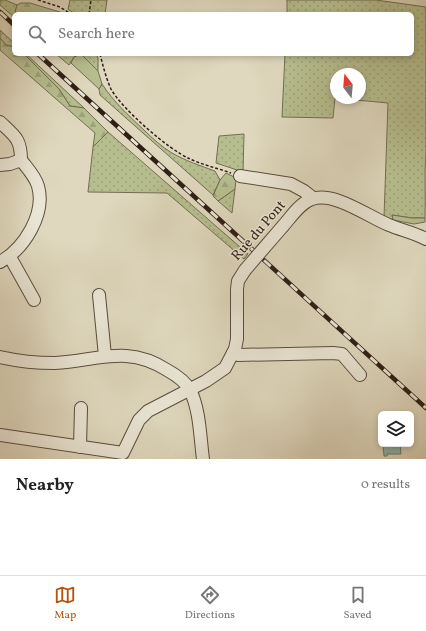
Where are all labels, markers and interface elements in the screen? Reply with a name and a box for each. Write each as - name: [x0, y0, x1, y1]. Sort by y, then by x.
- search box: [12, 12, 414, 56]
- icon: search: [26, 23, 48, 45]
- text: Search here: [58, 24, 135, 45]
- north arrow: [330, 68, 366, 104]
- street label: Rue du Pont: [228, 197, 291, 265]
- map controls: [378, 411, 414, 447]
- button: layers: [378, 411, 414, 447]
- text: Nearby: [16, 474, 74, 497]
- text: 0 results: [361, 476, 410, 494]
- tab: Map: [54, 584, 76, 623]
- tab: Directions: [185, 584, 235, 623]
- tab: Saved: [343, 584, 372, 623]

